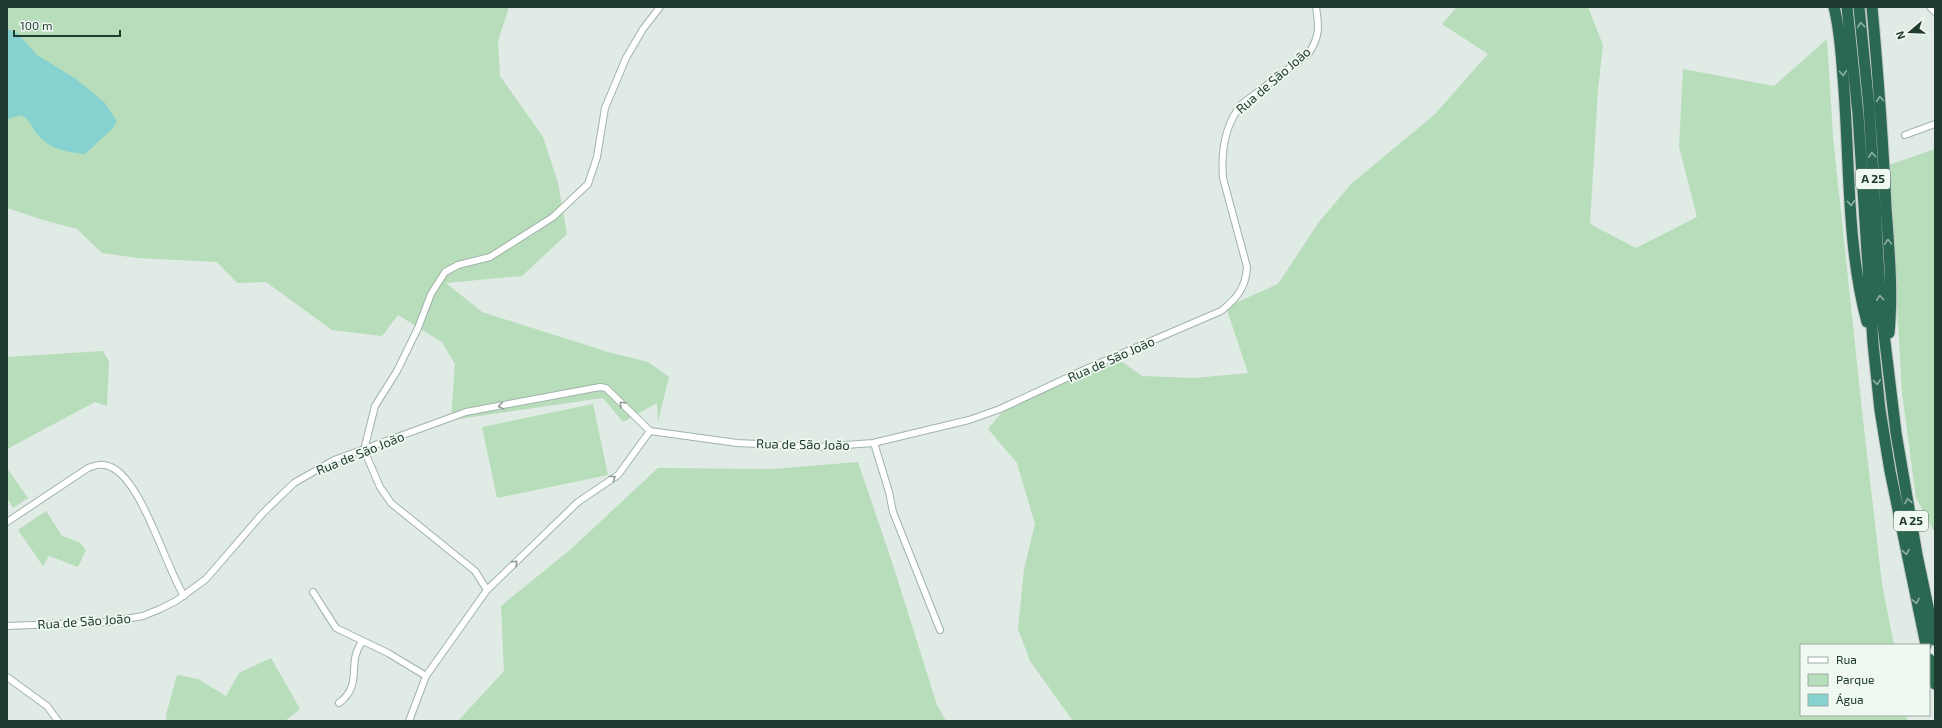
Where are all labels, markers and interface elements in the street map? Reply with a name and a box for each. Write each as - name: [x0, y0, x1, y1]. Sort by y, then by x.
- scale bar: [14, 12, 120, 38]
- north arrow: [1890, 12, 1930, 52]
- text: 100 m: [20, 18, 52, 32]
- one-way arrow: [1856, 22, 1865, 28]
- text: N: [1893, 29, 1908, 41]
- street label: Rua de São João: [1232, 43, 1314, 117]
- one-way arrow: [1838, 70, 1847, 76]
- one-way arrow: [1875, 96, 1884, 102]
- one-way arrow: [1867, 152, 1876, 158]
- road number: A 25: [1856, 169, 1890, 189]
- one-way arrow: [1847, 200, 1856, 206]
- one-way arrow: [1884, 239, 1893, 245]
- one-way arrow: [1876, 295, 1885, 301]
- street label: Rua de São João: [1065, 333, 1157, 385]
- one-way arrow: [1872, 379, 1881, 385]
- one-way arrow: [497, 401, 504, 409]
- one-way arrow: [619, 401, 627, 408]
- street label: Rua de São João: [314, 428, 406, 478]
- street label: Rua de São João: [756, 435, 850, 453]
- one-way arrow: [609, 475, 616, 483]
- one-way arrow: [1904, 498, 1913, 504]
- road number: A 25: [1894, 511, 1928, 531]
- one-way arrow: [1901, 548, 1909, 555]
- one-way arrow: [510, 560, 518, 568]
- one-way arrow: [1911, 598, 1919, 604]
- street label: Rua de São João: [37, 610, 131, 632]
- legend: [1800, 644, 1930, 716]
- text: Rua: [1836, 652, 1857, 666]
- text: Parque: [1836, 672, 1874, 686]
- text: Água: [1836, 692, 1864, 706]

